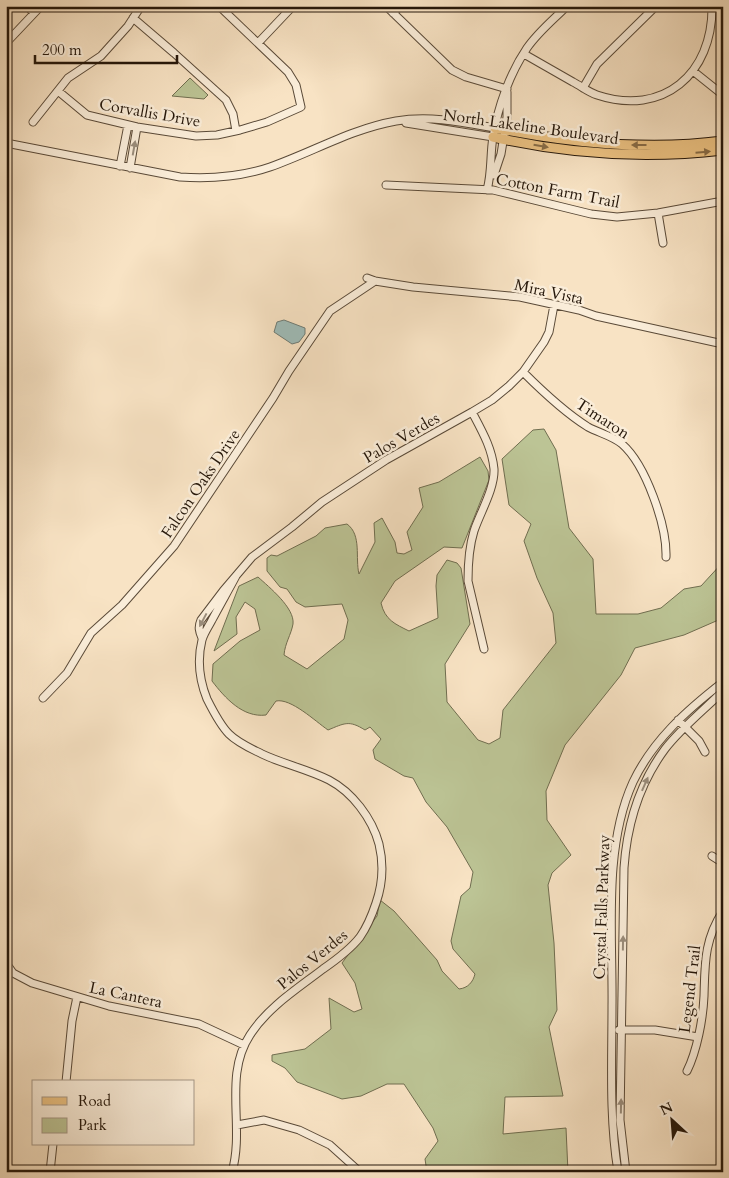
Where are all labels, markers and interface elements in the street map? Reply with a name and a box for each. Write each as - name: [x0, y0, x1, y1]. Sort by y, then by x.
- scale bar: [35, 32, 178, 64]
- text: 200 m: [42, 40, 82, 60]
- street label: Corvallis Drive: [97, 93, 202, 133]
- street label: North Lakeline Boulevard: [442, 104, 620, 150]
- one-way arrow: [130, 139, 138, 155]
- one-way arrow: [631, 141, 647, 149]
- one-way arrow: [533, 142, 549, 150]
- one-way arrow: [695, 148, 711, 156]
- street label: Cotton Farm Trail: [494, 168, 622, 214]
- street label: Mira Vista: [512, 274, 585, 310]
- street label: Timaron: [571, 393, 634, 444]
- street label: Palos Verdes: [359, 407, 444, 469]
- street label: Falcon Oaks Drive: [156, 425, 245, 542]
- one-way arrow: [199, 612, 207, 627]
- one-way arrow: [641, 777, 649, 791]
- street label: Crystal Falls Parkway: [588, 834, 616, 980]
- street label: Palos Verdes: [273, 925, 352, 995]
- one-way arrow: [619, 935, 627, 951]
- street label: Legend Trail: [674, 944, 706, 1034]
- street label: La Cantera: [87, 977, 164, 1013]
- legend: [32, 1080, 195, 1146]
- text: Road: [78, 1091, 111, 1111]
- north arrow: [646, 1096, 696, 1146]
- one-way arrow: [617, 1098, 625, 1114]
- text: N: [657, 1098, 676, 1120]
- text: Park: [78, 1115, 107, 1135]

